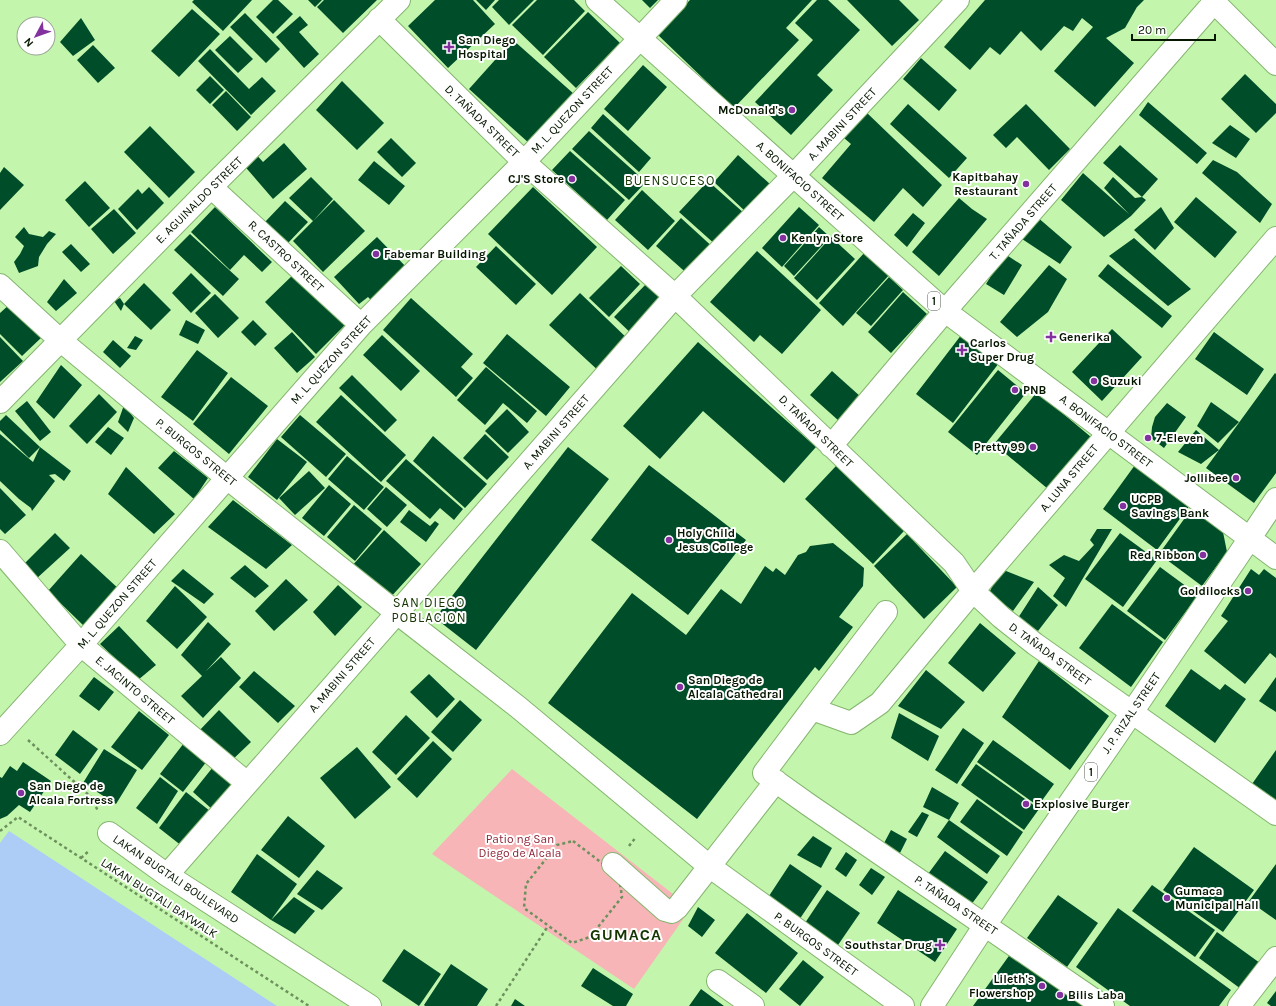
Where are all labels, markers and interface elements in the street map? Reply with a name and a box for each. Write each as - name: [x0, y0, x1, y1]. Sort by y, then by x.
- north arrow: [16, 16, 56, 56]
- scale bar: [1132, 16, 1215, 42]
- text: 20 m: [1138, 23, 1166, 37]
- place label: San Diego Hospital: [458, 33, 516, 61]
- text: N: [21, 35, 36, 49]
- marker: San Diego Hospital: [443, 41, 455, 53]
- street label: M. L. QUEZON STREET: [528, 63, 616, 157]
- street label: D. TAÑADA STREET: [442, 82, 522, 160]
- street label: A. MABINI STREET: [805, 85, 879, 163]
- place label: McDonald's: [718, 103, 784, 117]
- marker: McDonald's: [787, 105, 797, 115]
- street label: A. BONIFACIO STREET: [753, 138, 847, 224]
- street label: E. AGUINALDO STREET: [153, 154, 245, 246]
- place label: Kapitbahay Restaurant: [952, 170, 1018, 198]
- place label: CJ'S Store: [508, 172, 564, 186]
- district label: BUENSUCESO: [625, 173, 715, 188]
- marker: CJ'S Store: [567, 174, 577, 184]
- marker: Kapitbahay Restaurant: [1021, 179, 1031, 189]
- street label: T. TAÑADA STREET: [986, 181, 1060, 263]
- street label: R. CASTRO STREET: [245, 217, 327, 295]
- place label: Kenlyn Store: [791, 231, 863, 245]
- marker: Kenlyn Store: [778, 233, 788, 243]
- place label: Fabemar Building: [384, 247, 486, 261]
- marker: Fabemar Building: [371, 249, 381, 259]
- road number: 1: [928, 292, 940, 310]
- street label: M. L. QUEZON STREET: [288, 313, 374, 407]
- place label: Generika: [1059, 330, 1110, 344]
- marker: Generika: [1046, 332, 1056, 342]
- place label: Carlos Super Drug: [970, 336, 1034, 364]
- marker: Carlos Super Drug: [957, 345, 967, 355]
- place label: Suzuki: [1102, 374, 1142, 388]
- marker: Suzuki: [1089, 376, 1099, 386]
- place label: PNB: [1023, 383, 1047, 397]
- marker: PNB: [1010, 385, 1020, 395]
- street label: A. MABINI STREET: [520, 392, 592, 472]
- street label: D. TAÑADA STREET: [776, 392, 856, 470]
- street label: A. BONIFACIO STREET: [1057, 392, 1155, 470]
- street label: P. BURGOS STREET: [153, 415, 239, 489]
- place label: 7-Eleven: [1156, 431, 1204, 445]
- marker: 7-Eleven: [1143, 433, 1153, 443]
- place label: Pretty 99: [974, 440, 1025, 454]
- marker: Pretty 99: [1028, 442, 1038, 452]
- street label: A. LUNA STREET: [1037, 442, 1101, 514]
- place label: Jollibee: [1185, 471, 1228, 485]
- marker: Jollibee: [1231, 473, 1241, 483]
- place label: UCPB Savings Bank: [1131, 492, 1209, 520]
- marker: UCPB Savings Bank: [1118, 501, 1128, 511]
- place label: Holy Child Jesus College: [677, 526, 753, 554]
- marker: Holy Child Jesus College: [664, 535, 674, 545]
- place label: Red Ribbon: [1130, 548, 1195, 562]
- marker: Red Ribbon: [1198, 550, 1208, 560]
- street label: M. L. QUEZON STREET: [74, 556, 160, 652]
- place label: Goldilocks: [1180, 584, 1240, 598]
- marker: Goldilocks: [1243, 586, 1253, 596]
- district label: SAN DIEGO POBLACION: [391, 595, 467, 625]
- street label: D. TAÑADA STREET: [1006, 619, 1094, 689]
- street label: A. MABINI STREET: [306, 635, 378, 715]
- street label: E. JACINTO STREET: [93, 653, 177, 727]
- street label: J. P. RIZAL STREET: [1099, 670, 1163, 756]
- place label: San Diego de Alcala Cathedral: [688, 673, 782, 701]
- marker: San Diego de Alcala Cathedral: [675, 682, 685, 692]
- road number: 1: [1085, 763, 1097, 781]
- place label: San Diego de Alcala Fortress: [29, 779, 113, 807]
- marker: San Diego de Alcala Fortress: [16, 788, 26, 798]
- place label: Explosive Burger: [1034, 797, 1130, 811]
- marker: Explosive Burger: [1021, 799, 1031, 809]
- street label: LAKAN BUGTALI BOULEVARD: [110, 832, 242, 926]
- park label: Patio ng San Diego de Alcala: [479, 832, 561, 860]
- street label: LAKAN BUGTALI BAYWALK: [98, 855, 220, 941]
- street label: P. TAÑADA STREET: [912, 872, 1000, 938]
- place label: Gumaca Municipal Hall: [1175, 884, 1259, 912]
- marker: Gumaca Municipal Hall: [1162, 893, 1172, 903]
- street label: P. BURGOS STREET: [771, 909, 861, 979]
- district label: GUMACA: [590, 925, 662, 944]
- place label: Southstar Drug: [845, 938, 932, 952]
- marker: Southstar Drug: [935, 940, 945, 950]
- place label: Lileth's Flowershop: [969, 972, 1034, 1000]
- marker: Lileth's Flowershop: [1037, 981, 1047, 991]
- place label: Bilis Laba: [1068, 988, 1124, 1002]
- marker: Bilis Laba: [1055, 990, 1065, 1000]

